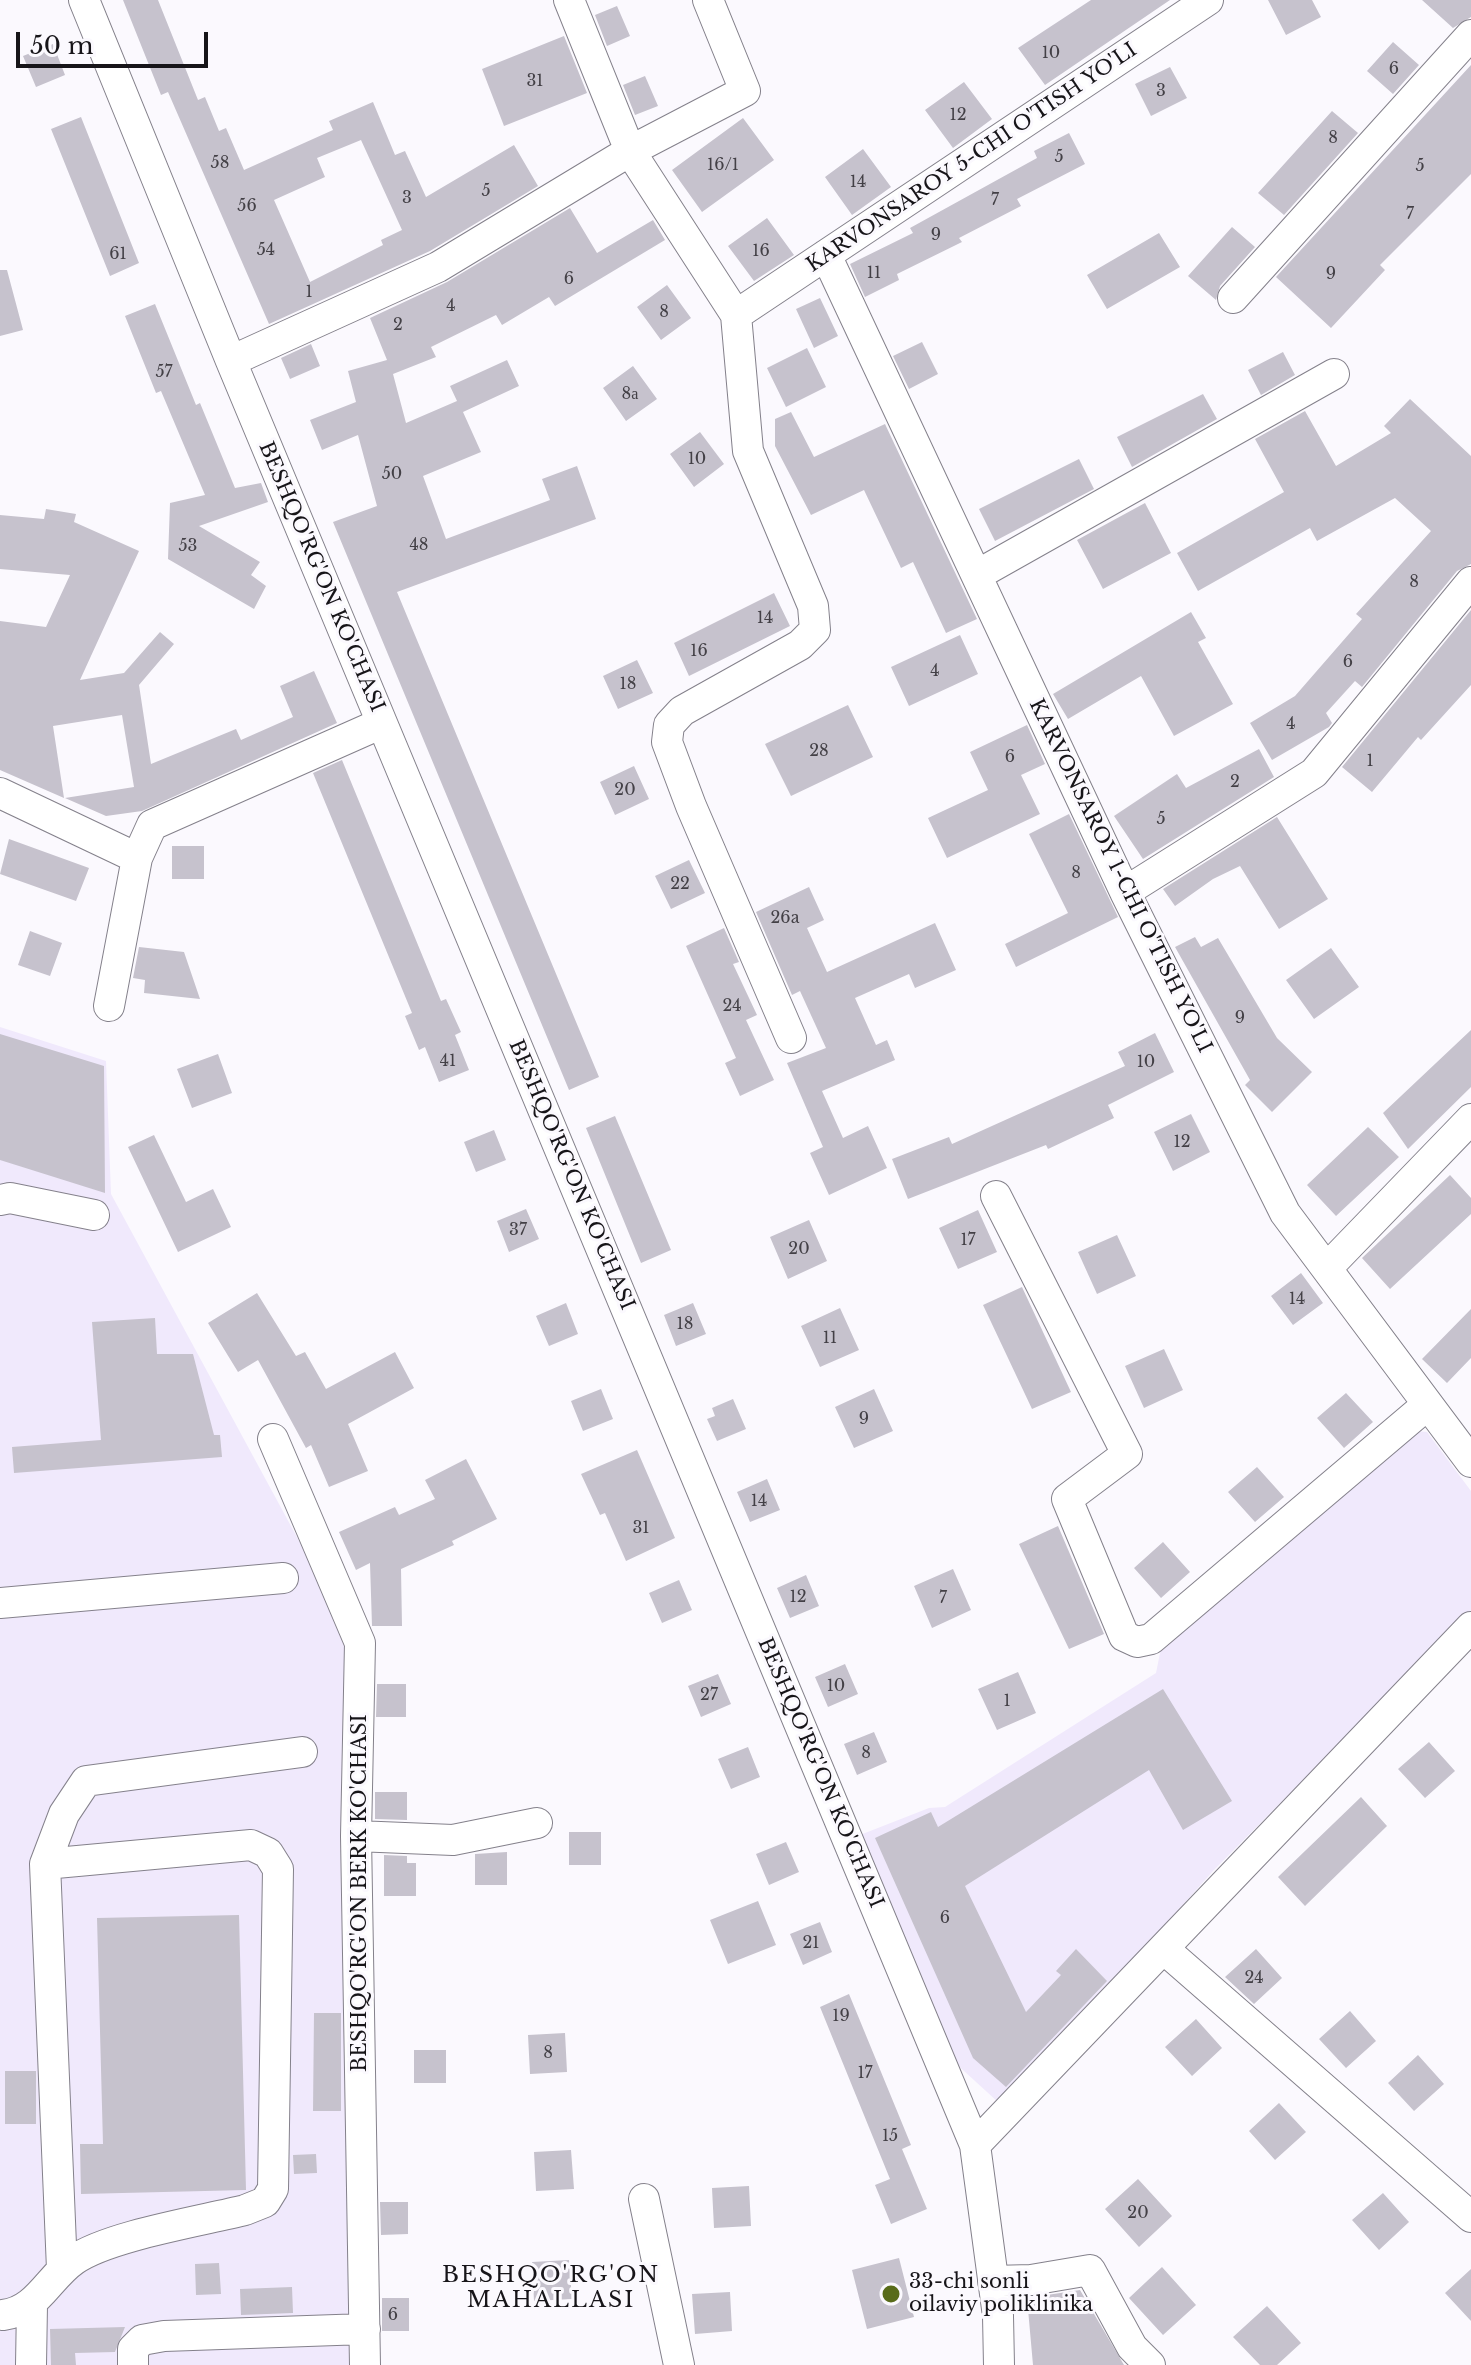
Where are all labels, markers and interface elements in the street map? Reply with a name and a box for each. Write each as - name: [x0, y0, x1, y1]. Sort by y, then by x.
- scale bar: [20, 16, 212, 66]
- text: 50 m: [30, 31, 93, 60]
- street label: KARVONSAROY 5-CHI O'TISH YO'LI: [802, 38, 1142, 278]
- house number: 10: [1042, 43, 1060, 63]
- house number: 6: [1389, 59, 1399, 79]
- house number: 31: [527, 71, 543, 91]
- house number: 3: [1156, 81, 1166, 101]
- house number: 12: [950, 105, 966, 125]
- house number: 8: [1328, 128, 1338, 148]
- house number: 5: [1054, 147, 1064, 167]
- house number: 58: [211, 153, 229, 173]
- house number: 16/1: [707, 155, 739, 175]
- house number: 5: [1415, 156, 1425, 176]
- house number: 14: [850, 172, 866, 192]
- house number: 5: [481, 181, 491, 201]
- house number: 3: [402, 188, 412, 208]
- house number: 7: [991, 190, 999, 210]
- house number: 56: [237, 196, 257, 216]
- house number: 7: [1406, 204, 1414, 224]
- house number: 9: [931, 225, 941, 245]
- house number: 54: [257, 240, 275, 260]
- house number: 16: [752, 241, 770, 261]
- house number: 61: [109, 244, 127, 264]
- house number: 11: [867, 263, 881, 283]
- house number: 9: [1326, 264, 1336, 284]
- house number: 6: [564, 269, 574, 289]
- house number: 1: [305, 282, 313, 302]
- house number: 4: [446, 296, 456, 316]
- house number: 8: [659, 302, 669, 322]
- house number: 2: [393, 315, 403, 335]
- house number: 57: [155, 362, 173, 382]
- house number: 8а: [622, 384, 638, 404]
- street label: BESHQO'RG'ON KO'CHASI: [253, 438, 389, 716]
- house number: 10: [688, 449, 706, 469]
- house number: 50: [382, 464, 402, 484]
- house number: 48: [409, 535, 429, 555]
- house number: 53: [179, 536, 197, 556]
- house number: 8: [1409, 572, 1419, 592]
- house number: 14: [757, 608, 773, 628]
- house number: 16: [690, 641, 708, 661]
- house number: 6: [1343, 652, 1353, 672]
- house number: 4: [930, 661, 940, 681]
- house number: 18: [620, 674, 636, 694]
- street label: KARVONSAROY 1-CHI O'TISH YO'LI: [1024, 695, 1216, 1057]
- house number: 4: [1286, 714, 1296, 734]
- house number: 28: [809, 741, 829, 761]
- house number: 6: [1005, 747, 1015, 767]
- house number: 1: [1366, 751, 1374, 771]
- house number: 2: [1230, 772, 1240, 792]
- house number: 20: [614, 780, 636, 800]
- house number: 5: [1156, 809, 1166, 829]
- house number: 8: [1071, 863, 1081, 883]
- house number: 22: [670, 874, 690, 894]
- house number: 26a: [770, 908, 800, 928]
- house number: 24: [722, 996, 742, 1016]
- house number: 9: [1235, 1008, 1245, 1028]
- street label: BESHQO'RG'ON KO'CHASI: [503, 1036, 639, 1314]
- house number: 41: [440, 1051, 456, 1071]
- house number: 10: [1137, 1052, 1155, 1072]
- house number: 12: [1174, 1132, 1190, 1152]
- house number: 37: [509, 1220, 527, 1240]
- house number: 17: [960, 1230, 976, 1250]
- house number: 20: [788, 1239, 810, 1259]
- house number: 14: [1289, 1289, 1305, 1309]
- house number: 18: [677, 1314, 693, 1334]
- house number: 11: [823, 1328, 837, 1348]
- house number: 9: [859, 1409, 869, 1429]
- house number: 14: [751, 1491, 767, 1511]
- house number: 31: [633, 1518, 649, 1538]
- house number: 12: [790, 1587, 806, 1607]
- house number: 7: [939, 1588, 947, 1608]
- street label: BESHQO'RG'ON KO'CHASI: [752, 1634, 888, 1912]
- house number: 10: [827, 1676, 845, 1696]
- house number: 27: [700, 1685, 718, 1705]
- house number: 1: [1003, 1691, 1011, 1711]
- street label: BESHQO'RG'ON BERK KO'CHASI: [348, 1714, 372, 2072]
- house number: 8: [861, 1743, 871, 1763]
- house number: 6: [940, 1908, 950, 1928]
- house number: 21: [803, 1933, 819, 1953]
- house number: 24: [1244, 1968, 1264, 1988]
- house number: 19: [832, 2006, 850, 2026]
- house number: 8: [543, 2043, 553, 2063]
- house number: 17: [857, 2063, 873, 2083]
- house number: 15: [882, 2126, 898, 2146]
- house number: 20: [1127, 2203, 1149, 2223]
- district label: BESHQO'RG'ON MAHALLASI: [442, 2263, 660, 2314]
- place label: 33-chi sonli oilaviy poliklinika: [909, 2270, 1093, 2317]
- marker: 33-chi sonli oilaviy poliklinika: [880, 2283, 902, 2305]
- house number: 6: [388, 2305, 398, 2325]

